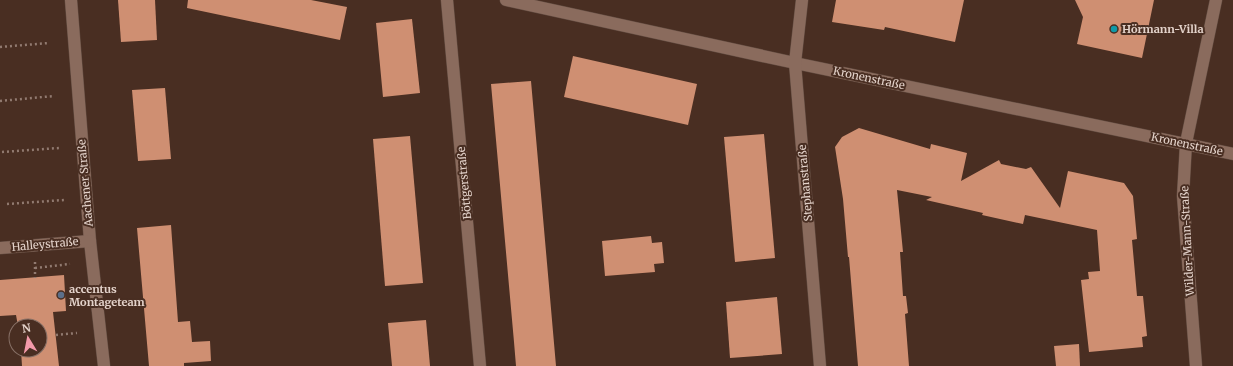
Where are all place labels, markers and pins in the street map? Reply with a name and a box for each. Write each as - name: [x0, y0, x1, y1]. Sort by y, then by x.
- place label: Hörmann-Villa: [1122, 22, 1204, 36]
- marker: Hörmann-Villa: [1109, 24, 1119, 34]
- place label: accentus Montageteam: [69, 282, 145, 309]
- marker: accentus Montageteam: [56, 290, 66, 300]

